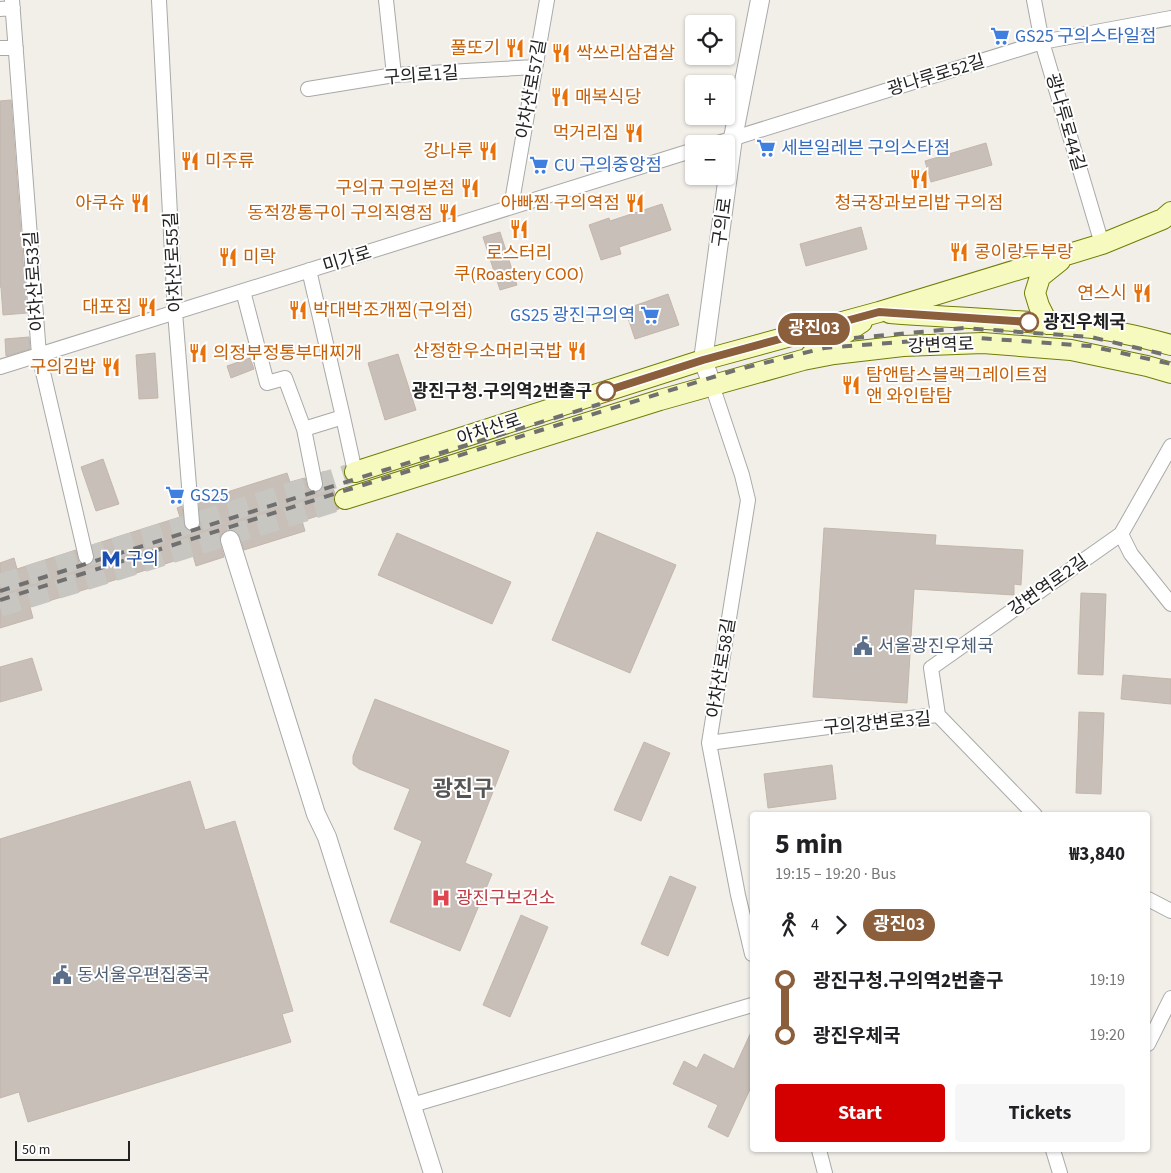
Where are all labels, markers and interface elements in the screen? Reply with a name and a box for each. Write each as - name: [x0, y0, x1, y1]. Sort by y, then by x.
- map controls: [685, 15, 735, 185]
- button: locate: [685, 15, 735, 65]
- place label: GS25 구의스타일점: [1015, 24, 1157, 49]
- supermarket icon: GS25 구의스타일점: [989, 25, 1011, 47]
- place label: 풀또기: [450, 36, 500, 61]
- restaurant icon: 풀또기: [504, 37, 526, 59]
- street label: 아차산로57길: [510, 37, 553, 141]
- place label: 싹쓰리삼겹살: [576, 41, 675, 66]
- restaurant icon: 싹쓰리삼겹살: [550, 42, 572, 64]
- street label: 광나루로52길: [884, 49, 988, 102]
- street label: 구의로1길: [383, 60, 459, 91]
- street label: 광나루로44길: [1040, 70, 1091, 174]
- button: +: [685, 75, 735, 125]
- place label: 매복식당: [575, 85, 641, 110]
- restaurant icon: 매복식당: [549, 86, 571, 108]
- place label: 먹거리집: [553, 121, 619, 146]
- restaurant icon: 먹거리집: [623, 122, 645, 144]
- button: −: [685, 135, 735, 185]
- place label: 세븐일레븐 구의스타점: [781, 136, 950, 161]
- supermarket icon: 세븐일레븐 구의스타점: [755, 137, 777, 159]
- place label: 강나루: [423, 139, 473, 164]
- restaurant icon: 강나루: [477, 140, 499, 162]
- place label: 미주류: [205, 149, 255, 174]
- restaurant icon: 미주류: [179, 150, 201, 172]
- place label: CU 구의중앙점: [554, 153, 662, 178]
- supermarket icon: CU 구의중앙점: [528, 154, 550, 176]
- restaurant icon: 청국장과보리밥 구의점: [908, 168, 930, 190]
- place label: 구의규 구의본점: [335, 176, 455, 201]
- restaurant icon: 구의규 구의본점: [459, 177, 481, 199]
- place label: 아쿠슈: [75, 191, 125, 216]
- place label: 아빠찜 구의역점: [500, 191, 620, 216]
- place label: 청국장과보리밥 구의점: [834, 191, 1004, 216]
- restaurant icon: 아쿠슈: [129, 192, 151, 214]
- restaurant icon: 아빠찜 구의역점: [624, 192, 646, 214]
- street label: 구의로: [707, 196, 738, 248]
- place label: 동적깡통구이 구의직영점: [247, 201, 433, 226]
- restaurant icon: 동적깡통구이 구의직영점: [437, 202, 459, 224]
- street label: 아차산로55길: [158, 211, 189, 313]
- restaurant icon: 로스터리 쿠(Roastery COO): [508, 218, 530, 240]
- street label: 아차산로53길: [19, 230, 50, 332]
- street label: 미가로: [320, 240, 375, 279]
- place label: 콩이랑두부랑: [974, 240, 1073, 265]
- place label: 로스터리 쿠(Roastery COO): [454, 241, 584, 287]
- restaurant icon: 콩이랑두부랑: [948, 241, 970, 263]
- place label: 미락: [243, 245, 276, 270]
- restaurant icon: 미락: [217, 246, 239, 268]
- place label: 연스시: [1077, 281, 1127, 306]
- restaurant icon: 연스시: [1131, 282, 1153, 304]
- place label: 대포집: [82, 295, 132, 320]
- restaurant icon: 대포집: [136, 296, 158, 318]
- place label: 박대박조개찜(구의점): [313, 298, 473, 323]
- restaurant icon: 박대박조개찜(구의점): [287, 299, 309, 321]
- place label: GS25 광진구의역: [510, 303, 635, 328]
- supermarket icon: GS25 광진구의역: [639, 304, 661, 326]
- place label: 광진우체국: [1043, 310, 1126, 335]
- marker: 광진우체국: [1019, 312, 1039, 332]
- line badge: 광진03: [779, 313, 849, 345]
- text: 광진03: [788, 316, 840, 341]
- street label: 강변역로: [907, 332, 975, 359]
- place label: 산정한우소머리국밥: [413, 339, 562, 364]
- restaurant icon: 산정한우소머리국밥: [566, 340, 588, 362]
- place label: 의정부정통부대찌개: [213, 341, 362, 366]
- restaurant icon: 의정부정통부대찌개: [187, 342, 209, 364]
- place label: 구의김밥: [30, 355, 96, 380]
- restaurant icon: 구의김밥: [100, 356, 122, 378]
- place label: 탐앤탐스블랙그레이트점 앤 와인탐탐: [866, 363, 1048, 409]
- restaurant icon: 탐앤탐스블랙그레이트점 앤 와인탐탐: [840, 374, 862, 396]
- place label: 광진구청.구의역2번출구: [411, 379, 592, 404]
- marker: 광진구청.구의역2번출구: [596, 381, 616, 401]
- street label: 아차산로: [454, 407, 525, 452]
- place label: GS25: [190, 483, 229, 508]
- supermarket icon: GS25: [164, 484, 186, 506]
- place label: 구의: [126, 547, 159, 572]
- metro station icon: 구의: [100, 548, 122, 570]
- street label: 강변역로2길: [1004, 549, 1093, 622]
- street label: 아차산로58길: [701, 616, 742, 720]
- place label: 서울광진우체국: [878, 634, 994, 659]
- public building icon: 서울광진우체국: [852, 635, 874, 657]
- street label: 구의강변로3길: [822, 706, 932, 741]
- district label: 광진구: [433, 773, 493, 805]
- text: 5 min: [775, 824, 843, 864]
- text: ₩3,840: [1069, 841, 1125, 868]
- text: 19:15 – 19:20 · Bus: [775, 863, 896, 885]
- place label: 광진구보건소: [456, 886, 555, 911]
- hospital icon: 광진구보건소: [430, 887, 452, 909]
- icon: walk: [775, 911, 803, 939]
- icon: forward: [827, 911, 855, 939]
- text: 광진03: [873, 912, 925, 937]
- text: 4: [811, 914, 819, 936]
- place label: 동서울우편집중국: [77, 963, 209, 988]
- public building icon: 동서울우편집중국: [51, 964, 73, 986]
- text: 광진구청.구의역2번출구: [813, 968, 1004, 995]
- text: 19:19: [1089, 969, 1125, 991]
- text: 광진우체국: [813, 1023, 900, 1050]
- text: 19:20: [1089, 1024, 1125, 1046]
- button: Start: [775, 1084, 945, 1142]
- button: Tickets: [955, 1084, 1125, 1142]
- scale bar: [15, 1138, 130, 1161]
- text: 50 m: [22, 1140, 50, 1160]

